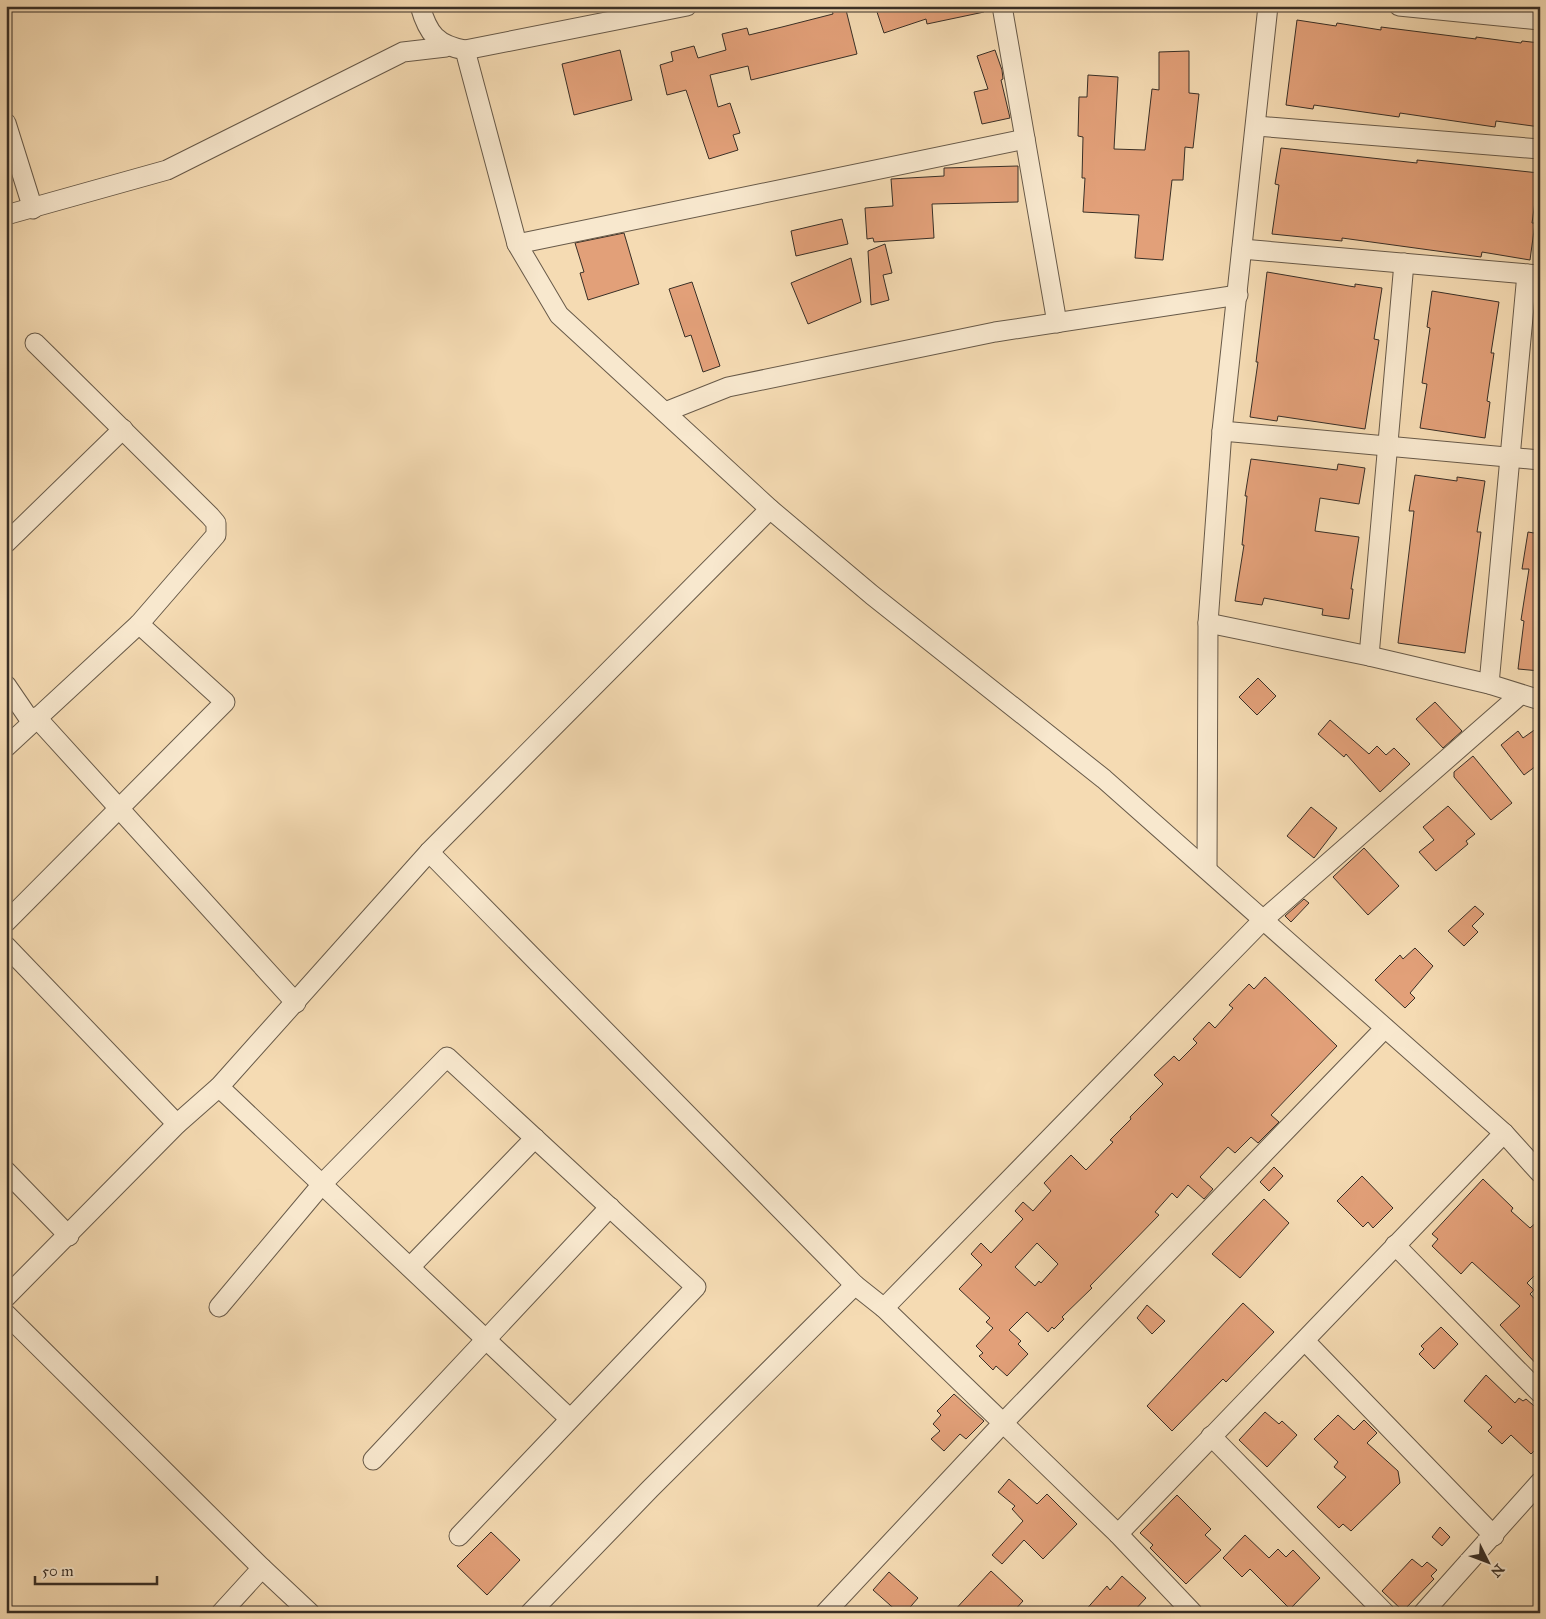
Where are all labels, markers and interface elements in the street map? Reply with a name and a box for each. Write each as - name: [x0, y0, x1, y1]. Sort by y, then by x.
- north arrow: [1464, 1536, 1514, 1586]
- scale bar: [35, 1554, 158, 1586]
- text: N: [1487, 1560, 1508, 1581]
- text: 50 m: [42, 1562, 74, 1580]

